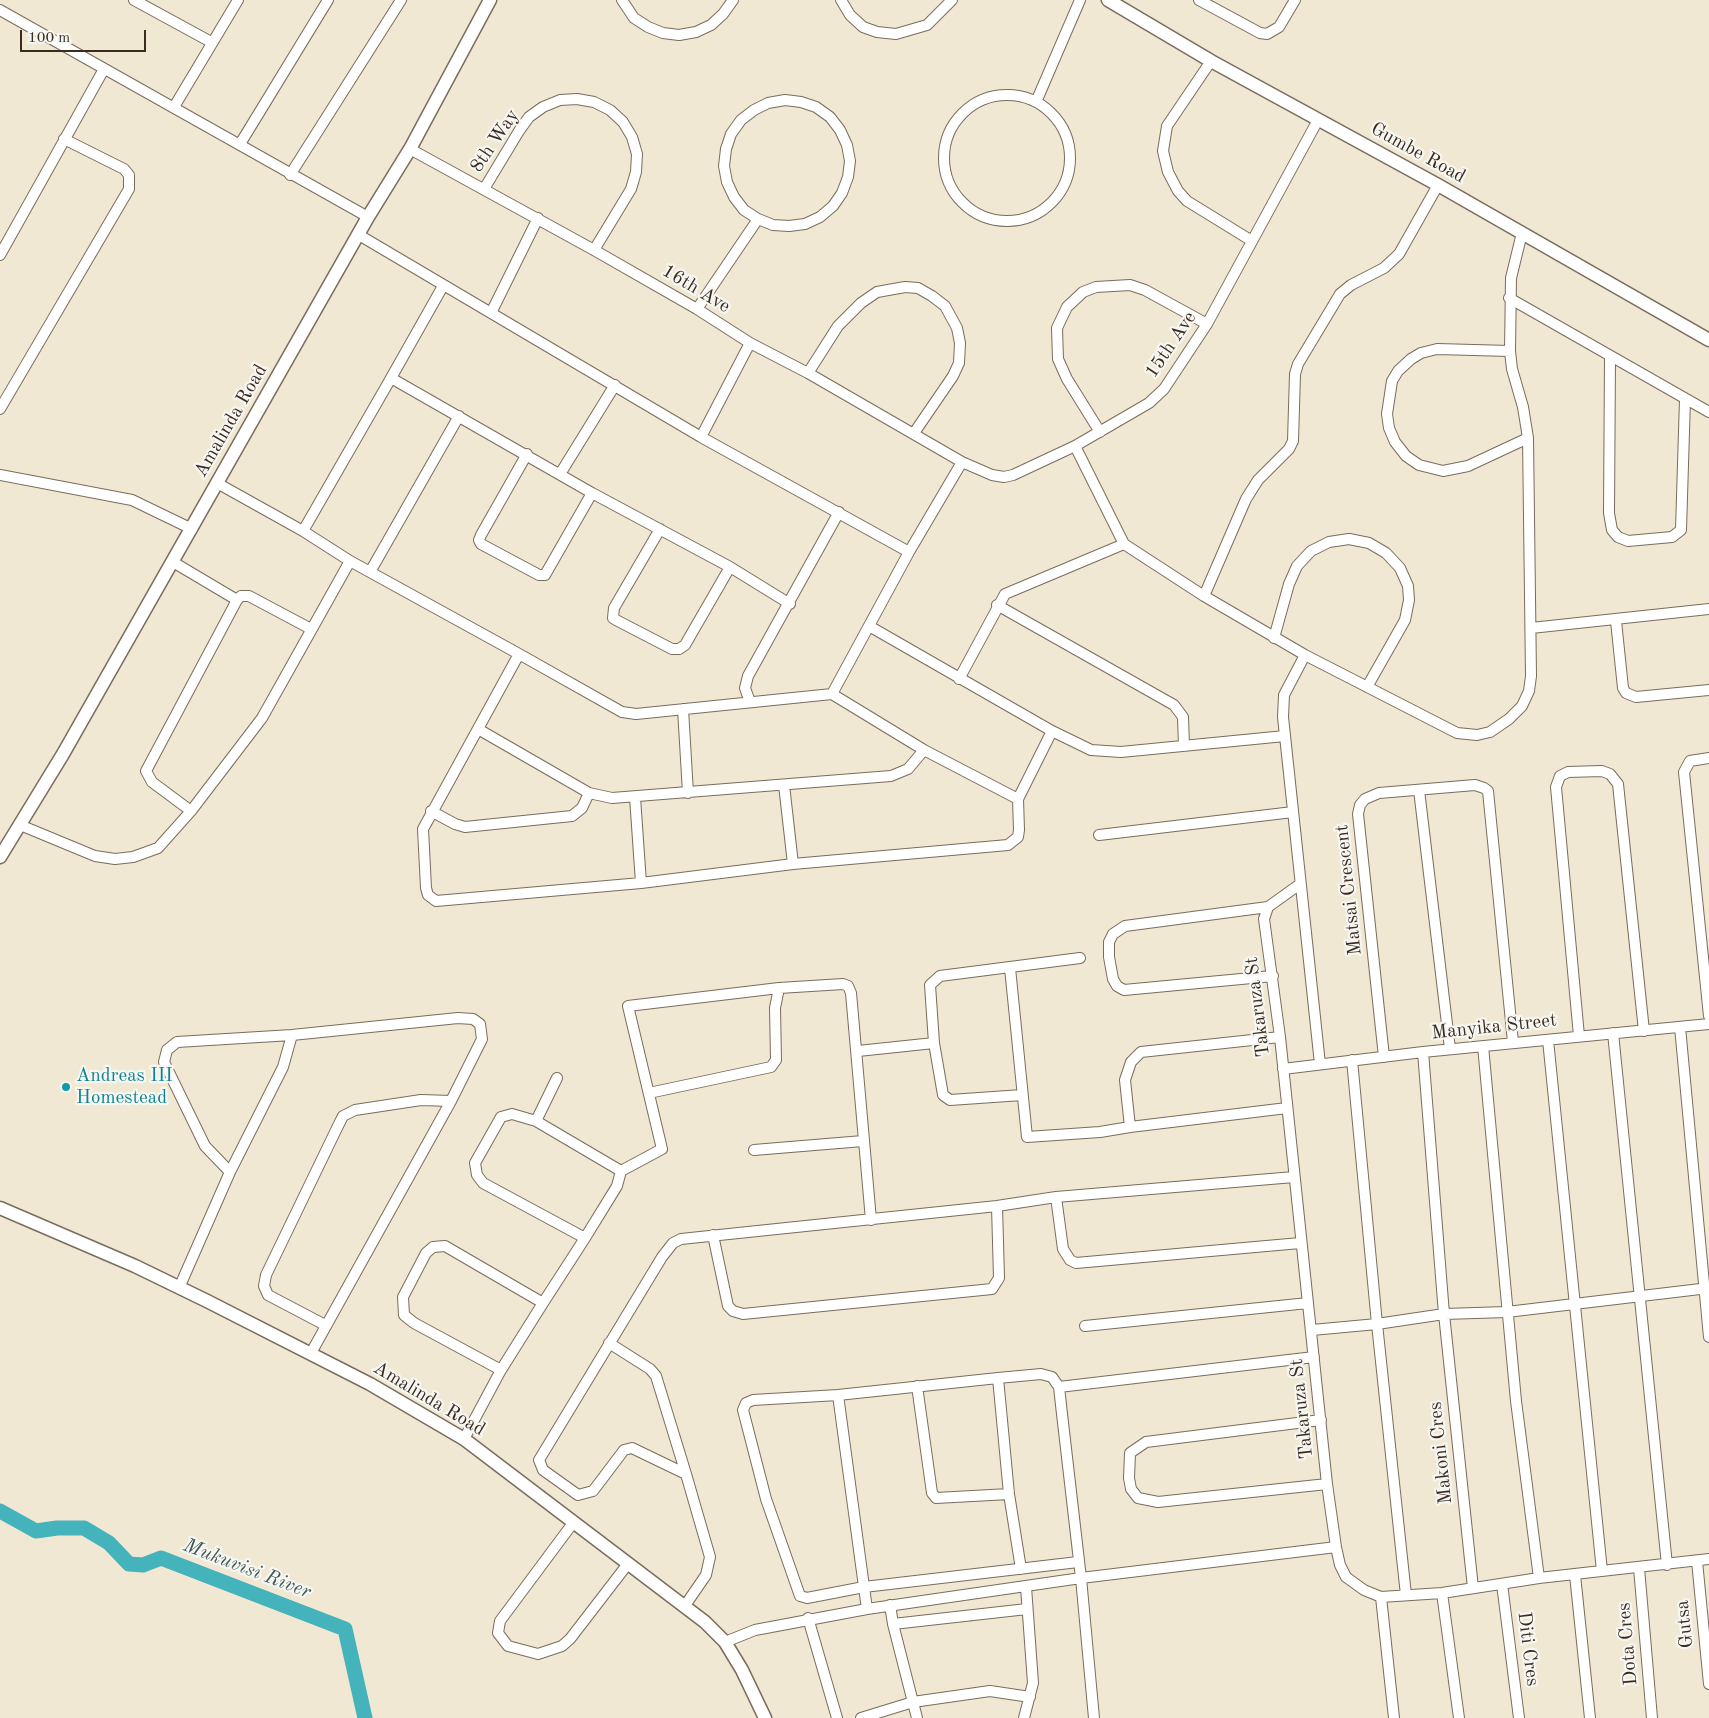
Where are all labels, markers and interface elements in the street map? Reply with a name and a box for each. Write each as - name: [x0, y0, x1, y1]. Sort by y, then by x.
- scale bar: [22, 20, 149, 52]
- text: 100 m: [28, 31, 70, 46]
- street label: 8th Way: [466, 105, 524, 177]
- street label: Gumbe Road: [1367, 118, 1469, 188]
- street label: 16th Ave: [658, 260, 734, 318]
- street label: 15th Ave: [1140, 307, 1202, 383]
- street label: Amalinda Road: [190, 361, 272, 481]
- street label: Matsai Crescent: [1331, 823, 1367, 957]
- street label: Takaruza St: [1241, 956, 1275, 1058]
- street label: Manyika Street: [1430, 1009, 1558, 1045]
- place label: Andreas III Homestead: [76, 1065, 173, 1109]
- marker: Andreas III Homestead: [60, 1081, 72, 1093]
- street label: Amalinda Road: [369, 1357, 489, 1441]
- street label: Takaruza St: [1285, 1358, 1319, 1460]
- street label: Makoni Cres: [1424, 1401, 1458, 1505]
- water label: Mukuvisi River: [180, 1534, 314, 1604]
- street label: Gutsa: [1671, 1599, 1699, 1649]
- street label: Dota Cres: [1613, 1602, 1643, 1686]
- street label: Diti Cres: [1512, 1611, 1544, 1687]

